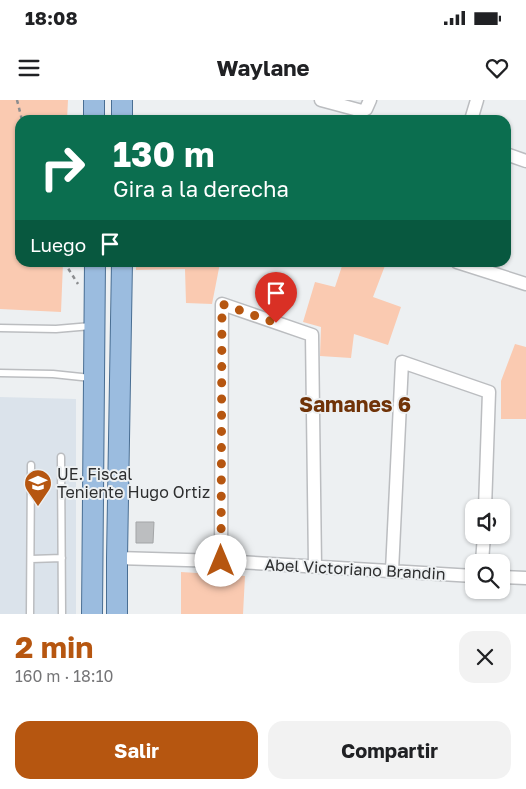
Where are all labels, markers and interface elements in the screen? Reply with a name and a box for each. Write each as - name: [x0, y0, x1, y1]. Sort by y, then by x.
- text: 18:08: [25, 6, 78, 29]
- icon: menu: [15, 54, 43, 82]
- text: Waylane: [217, 54, 309, 81]
- icon: heart: [483, 54, 511, 82]
- text: 130 m: [113, 133, 215, 175]
- icon: right: [30, 135, 95, 200]
- text: Gira a la derecha: [113, 175, 289, 202]
- icon: arrive: [96, 230, 124, 258]
- text: Luego: [30, 233, 86, 256]
- pin: [255, 272, 297, 323]
- icon: arrive: [262, 279, 290, 307]
- district label: Samanes 6: [299, 391, 411, 417]
- place label: UE. Fiscal Teniente Hugo Ortiz: [57, 464, 210, 502]
- school or university icon: UE. Fiscal Teniente Hugo Ortiz: [23, 468, 53, 507]
- map controls: [465, 499, 510, 599]
- button: sound: [465, 499, 510, 544]
- position arrow: [194, 534, 246, 586]
- street label: Abel Victoriano Brandin: [264, 554, 446, 584]
- button: search: [465, 554, 510, 599]
- text: 2 min: [15, 629, 93, 665]
- button: close: [459, 631, 511, 683]
- text: 160 m · 18:10: [15, 666, 113, 686]
- button: Salir: [15, 721, 258, 779]
- button: Compartir: [268, 721, 511, 779]

